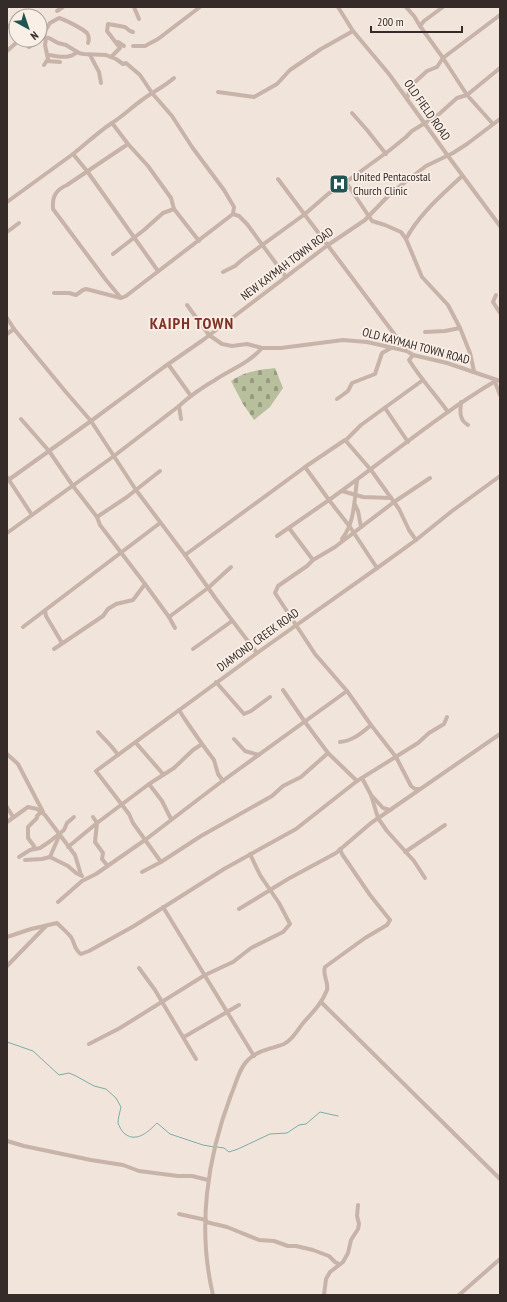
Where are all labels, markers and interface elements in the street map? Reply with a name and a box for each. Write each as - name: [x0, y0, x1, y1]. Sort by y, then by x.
- north arrow: [8, 8, 48, 48]
- scale bar: [371, 8, 462, 34]
- text: 200 m: [377, 14, 404, 29]
- text: N: [28, 28, 41, 43]
- street label: OLD FIELD ROAD: [401, 76, 454, 143]
- place label: United Pentacostal Church Clinic: [353, 169, 431, 198]
- hospital icon: United Pentacostal Church Clinic: [328, 173, 350, 195]
- street label: NEW KAYMAH TOWN ROAD: [237, 224, 336, 303]
- district label: KAIPH TOWN: [150, 313, 234, 333]
- street label: OLD KAYMAH TOWN ROAD: [361, 324, 471, 367]
- street label: DIAMOND CREEK ROAD: [214, 605, 302, 674]

